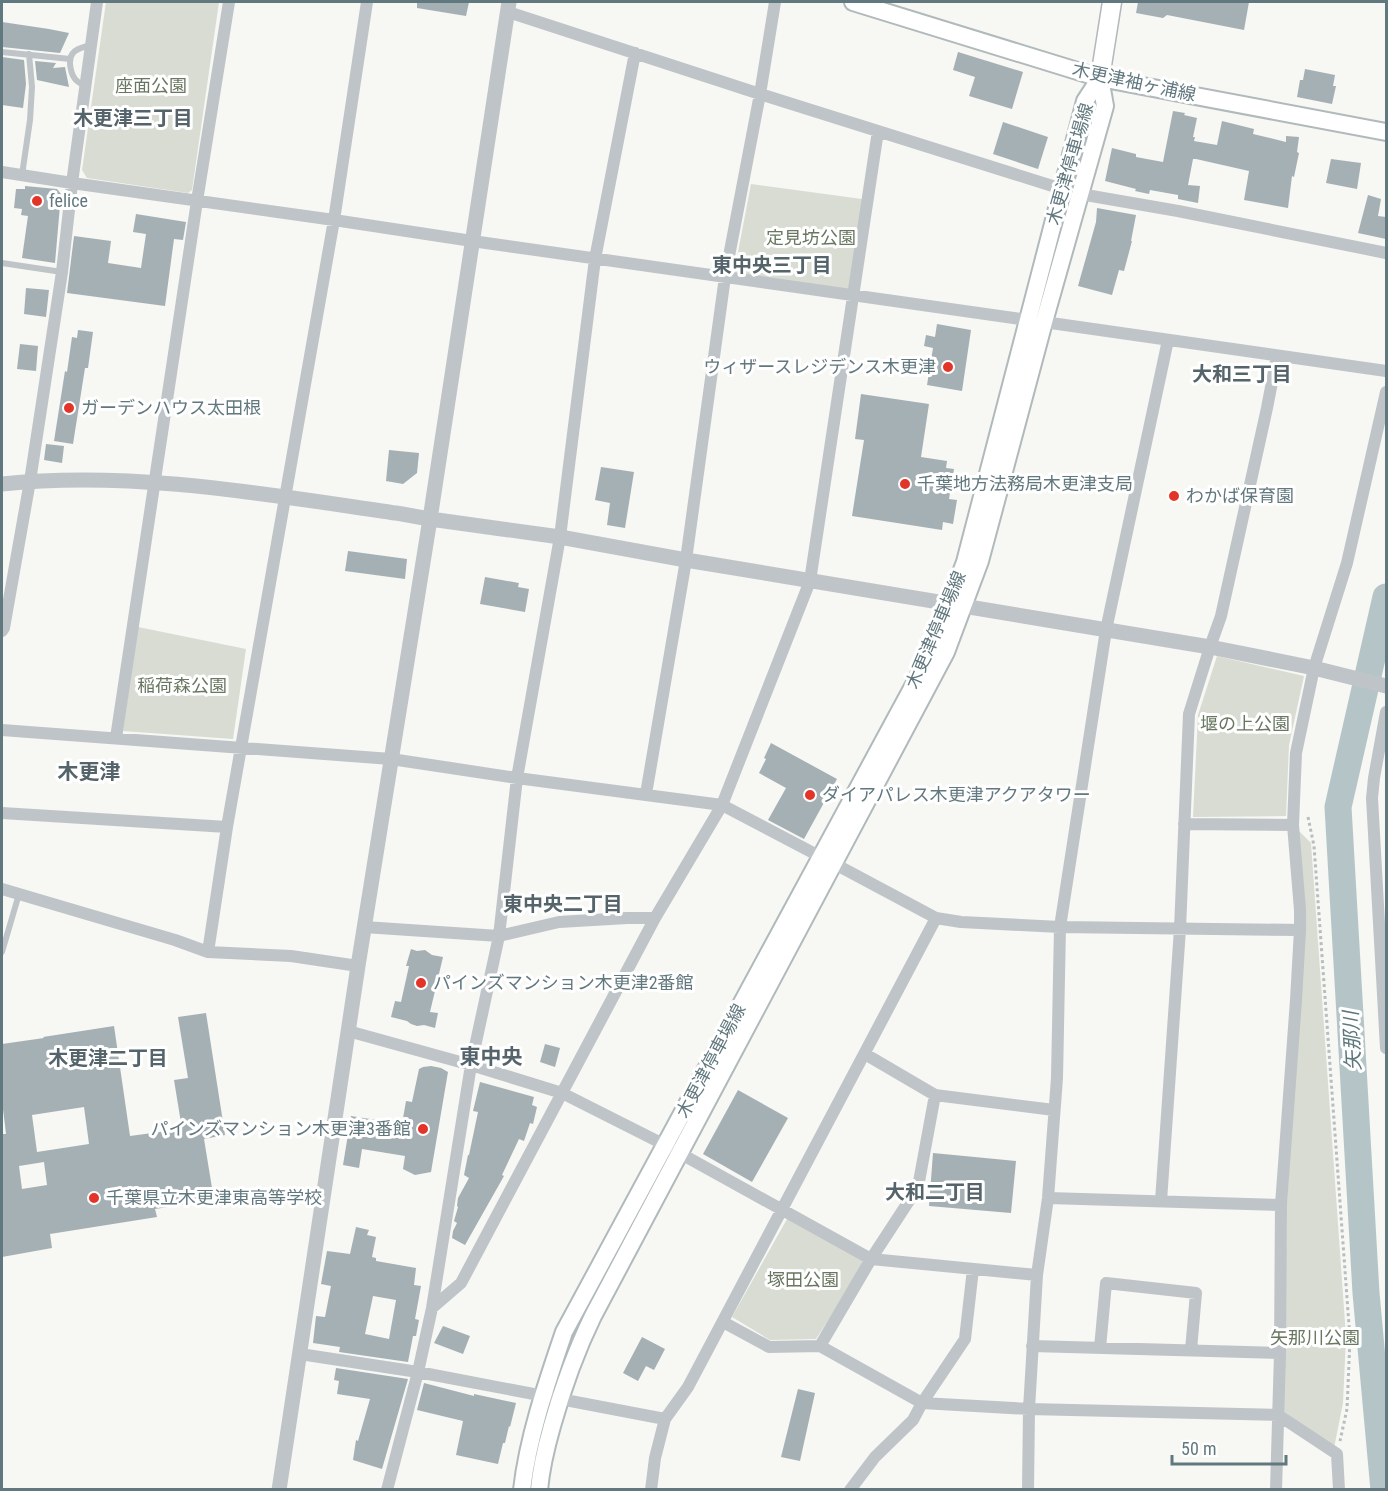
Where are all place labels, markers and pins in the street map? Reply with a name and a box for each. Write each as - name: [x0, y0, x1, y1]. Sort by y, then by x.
- place label: felice: [49, 190, 88, 211]
- marker: felice: [30, 194, 44, 208]
- place label: ウィザースレジデンス木更津: [703, 356, 936, 377]
- marker: ウィザースレジデンス木更津: [941, 360, 955, 374]
- place label: ガーデンハウス太田根: [81, 397, 261, 418]
- marker: ガーデンハウス太田根: [62, 401, 76, 415]
- place label: 千葉地方法務局木更津支局: [917, 473, 1133, 494]
- marker: 千葉地方法務局木更津支局: [898, 477, 912, 491]
- place label: わかば保育園: [1186, 485, 1294, 506]
- marker: わかば保育園: [1167, 489, 1181, 503]
- place label: ダイアパレス木更津アクアタワー: [822, 784, 1091, 805]
- marker: ダイアパレス木更津アクアタワー: [803, 788, 817, 802]
- place label: パインズマンション木更津2番館: [433, 972, 694, 993]
- marker: パインズマンション木更津2番館: [414, 976, 428, 990]
- place label: パインズマンション木更津3番館: [150, 1118, 411, 1139]
- marker: パインズマンション木更津3番館: [416, 1122, 430, 1136]
- place label: 千葉県立木更津東高等学校: [106, 1187, 322, 1208]
- marker: 千葉県立木更津東高等学校: [87, 1191, 101, 1205]

